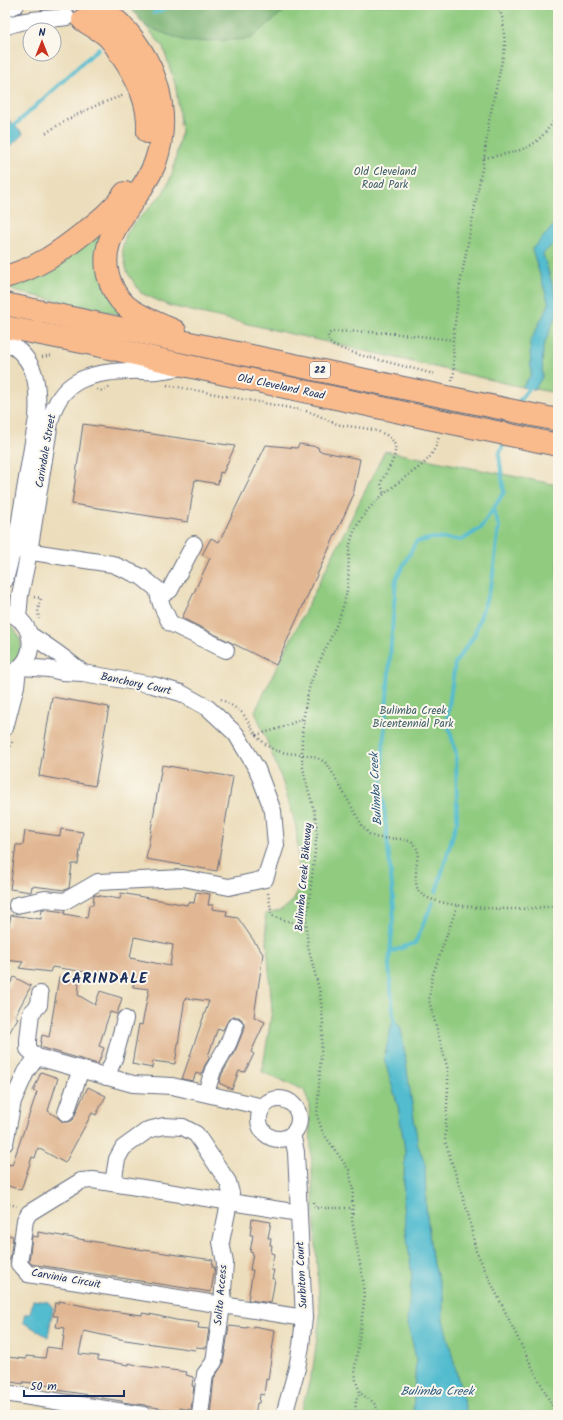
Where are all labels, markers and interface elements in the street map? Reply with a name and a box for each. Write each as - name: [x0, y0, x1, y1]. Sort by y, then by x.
- north arrow: [22, 22, 62, 62]
- text: N: [39, 24, 46, 42]
- park label: Old Cleveland Road Park: [354, 163, 417, 194]
- road number: 22: [310, 362, 330, 378]
- street label: Old Cleveland Road: [236, 369, 327, 405]
- street label: Carindale Street: [31, 412, 61, 489]
- street label: Banchory Court: [99, 668, 174, 700]
- park label: Bulimba Creek Bicentennial Park: [372, 702, 454, 733]
- water label: Bulimba Creek: [364, 750, 387, 826]
- street label: Bulimba Creek Bikeway: [290, 821, 318, 932]
- district label: CARINDALE: [62, 967, 148, 991]
- street label: Surbiton Court: [291, 1240, 313, 1309]
- street label: Carvinia Circuit: [30, 1264, 103, 1294]
- street label: Solito Access: [209, 1264, 233, 1326]
- scale bar: [24, 1372, 124, 1398]
- text: 50 m: [30, 1377, 57, 1396]
- water label: Bulimba Creek: [400, 1382, 476, 1401]

